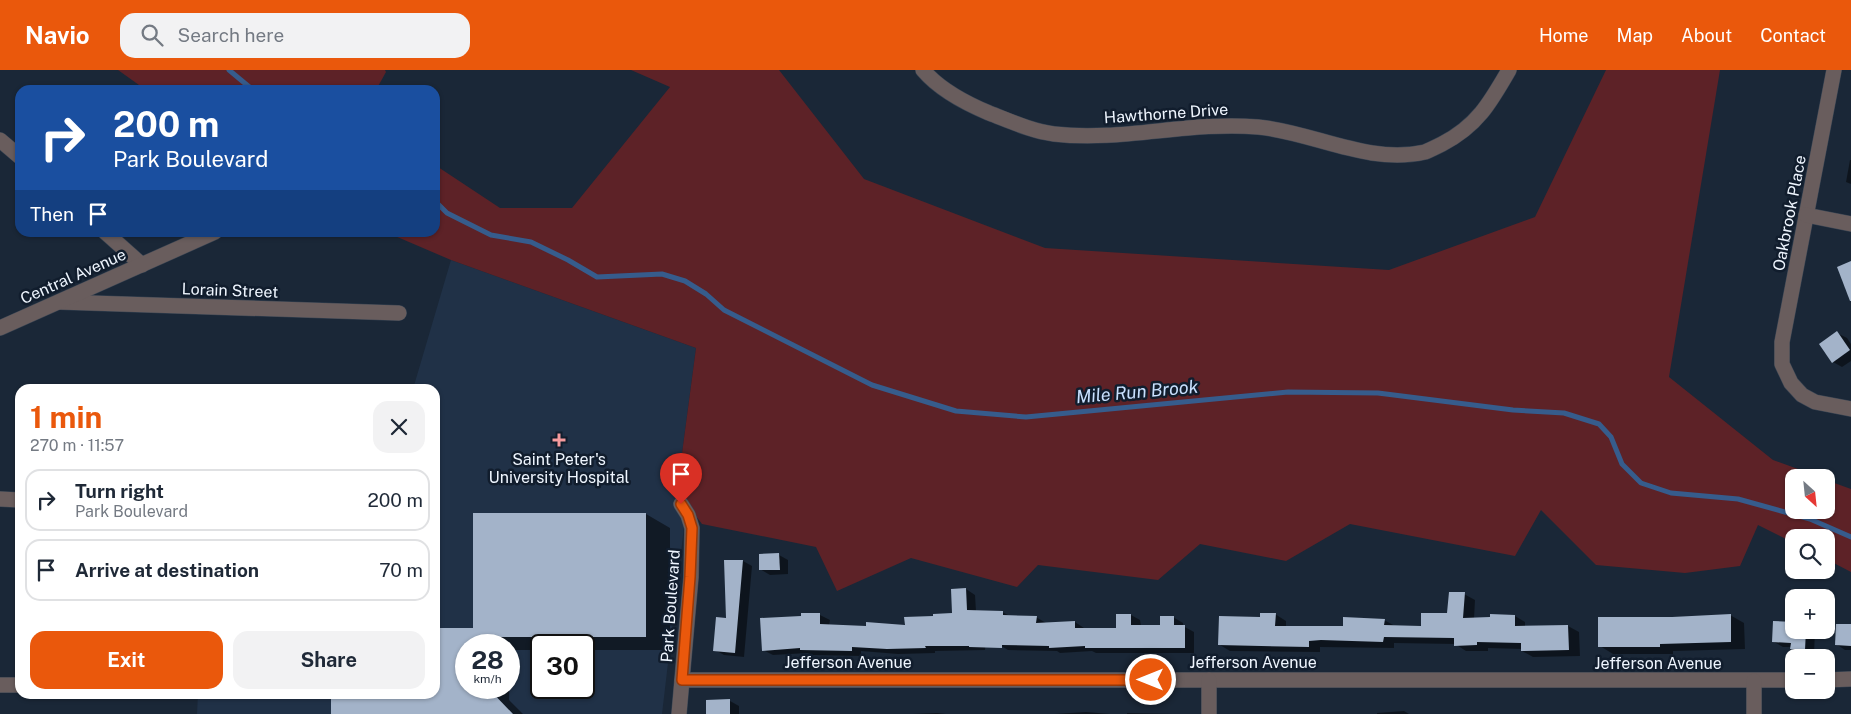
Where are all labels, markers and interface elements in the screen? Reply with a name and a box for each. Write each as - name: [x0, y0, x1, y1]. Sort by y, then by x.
- search box: [120, 13, 470, 58]
- text: Navio: [25, 21, 90, 49]
- icon: search: [138, 21, 166, 49]
- text: Search here: [178, 24, 284, 46]
- text: Home: [1539, 25, 1589, 46]
- text: Map: [1617, 25, 1653, 46]
- text: About: [1681, 25, 1732, 46]
- text: Contact: [1760, 25, 1826, 46]
- street label: Hawthorne Drive: [1103, 100, 1229, 127]
- text: 200 m: [113, 104, 219, 145]
- icon: right: [30, 105, 95, 170]
- text: Park Boulevard: [113, 146, 268, 172]
- street label: Oakbrook Place: [1769, 154, 1810, 273]
- icon: arrive: [84, 200, 112, 228]
- text: Then: [30, 203, 74, 225]
- street label: Central Avenue: [17, 245, 129, 308]
- street label: Lorain Street: [181, 279, 279, 302]
- water label: Mile Run Brook: [1075, 376, 1199, 407]
- text: 1 min: [30, 399, 102, 435]
- button: close: [373, 401, 425, 453]
- marker: Saint Peter's University Hospital: [552, 433, 566, 447]
- text: 270 m · 11:57: [30, 436, 124, 455]
- place label: Saint Peter's University Hospital: [489, 450, 630, 487]
- pin: [660, 453, 702, 504]
- icon: arrive: [667, 460, 695, 488]
- north arrow: [1785, 469, 1835, 519]
- map controls: [1785, 469, 1835, 699]
- text: Turn right: [75, 480, 164, 502]
- icon: right: [32, 486, 60, 514]
- text: 200 m: [367, 489, 423, 511]
- text: Park Boulevard: [75, 502, 188, 521]
- button: search: [1785, 529, 1835, 579]
- street label: Park Boulevard: [657, 549, 684, 663]
- icon: arrive: [32, 556, 60, 584]
- text: Arrive at destination: [75, 559, 259, 581]
- text: 70 m: [379, 559, 423, 581]
- button: +: [1785, 589, 1835, 639]
- button: Exit: [30, 631, 223, 689]
- button: Share: [233, 631, 425, 689]
- speed limit sign: 30: [530, 634, 595, 699]
- text: 28: [471, 645, 504, 675]
- button: −: [1785, 649, 1835, 699]
- street label: Jefferson Avenue: [784, 653, 912, 672]
- position arrow: [1124, 653, 1176, 705]
- street label: Jefferson Avenue: [1189, 653, 1317, 672]
- street label: Jefferson Avenue: [1594, 654, 1722, 673]
- text: km/h: [473, 672, 502, 686]

